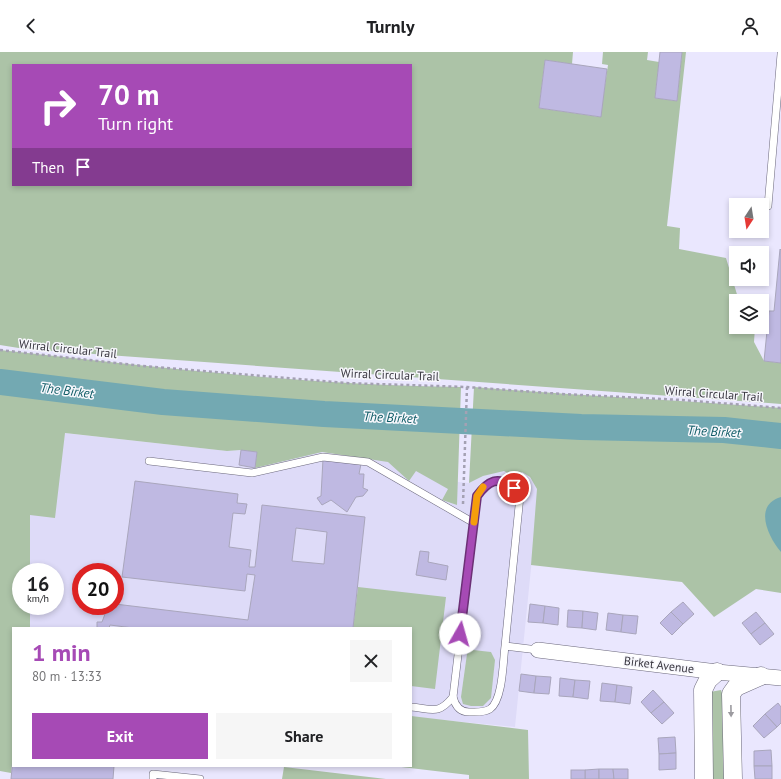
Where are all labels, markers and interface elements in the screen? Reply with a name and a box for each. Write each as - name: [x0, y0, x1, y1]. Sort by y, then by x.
- icon: back: [20, 15, 42, 37]
- text: Turnly: [366, 15, 415, 38]
- icon: person: [739, 15, 761, 37]
- text: 70 m: [98, 76, 159, 113]
- icon: right: [32, 80, 84, 132]
- text: Turn right: [98, 112, 173, 135]
- icon: arrive: [72, 156, 94, 178]
- text: Then: [32, 158, 64, 177]
- north arrow: [729, 198, 769, 238]
- map controls: [729, 198, 769, 334]
- button: sound: [729, 246, 769, 286]
- button: layers: [729, 294, 769, 334]
- street label: Wirral Circular Trail: [18, 336, 118, 361]
- street label: Wirral Circular Trail: [341, 365, 440, 384]
- water label: The Birket: [39, 379, 96, 402]
- street label: Wirral Circular Trail: [664, 383, 764, 404]
- water label: The Birket: [363, 408, 418, 427]
- water label: The Birket: [687, 422, 742, 441]
- pin: [497, 471, 531, 505]
- icon: arrive: [503, 477, 525, 499]
- speed limit sign: 20: [72, 563, 124, 615]
- text: 16: [27, 571, 49, 597]
- text: km/h: [27, 592, 49, 605]
- position arrow: [439, 613, 481, 655]
- text: 1 min: [32, 637, 91, 668]
- button: close: [350, 640, 392, 682]
- street label: Birket Avenue: [623, 653, 695, 676]
- text: 80 m · 13:33: [32, 668, 102, 685]
- one-way arrow: [728, 705, 734, 718]
- button: Exit: [32, 713, 208, 759]
- button: Share: [216, 713, 392, 759]

